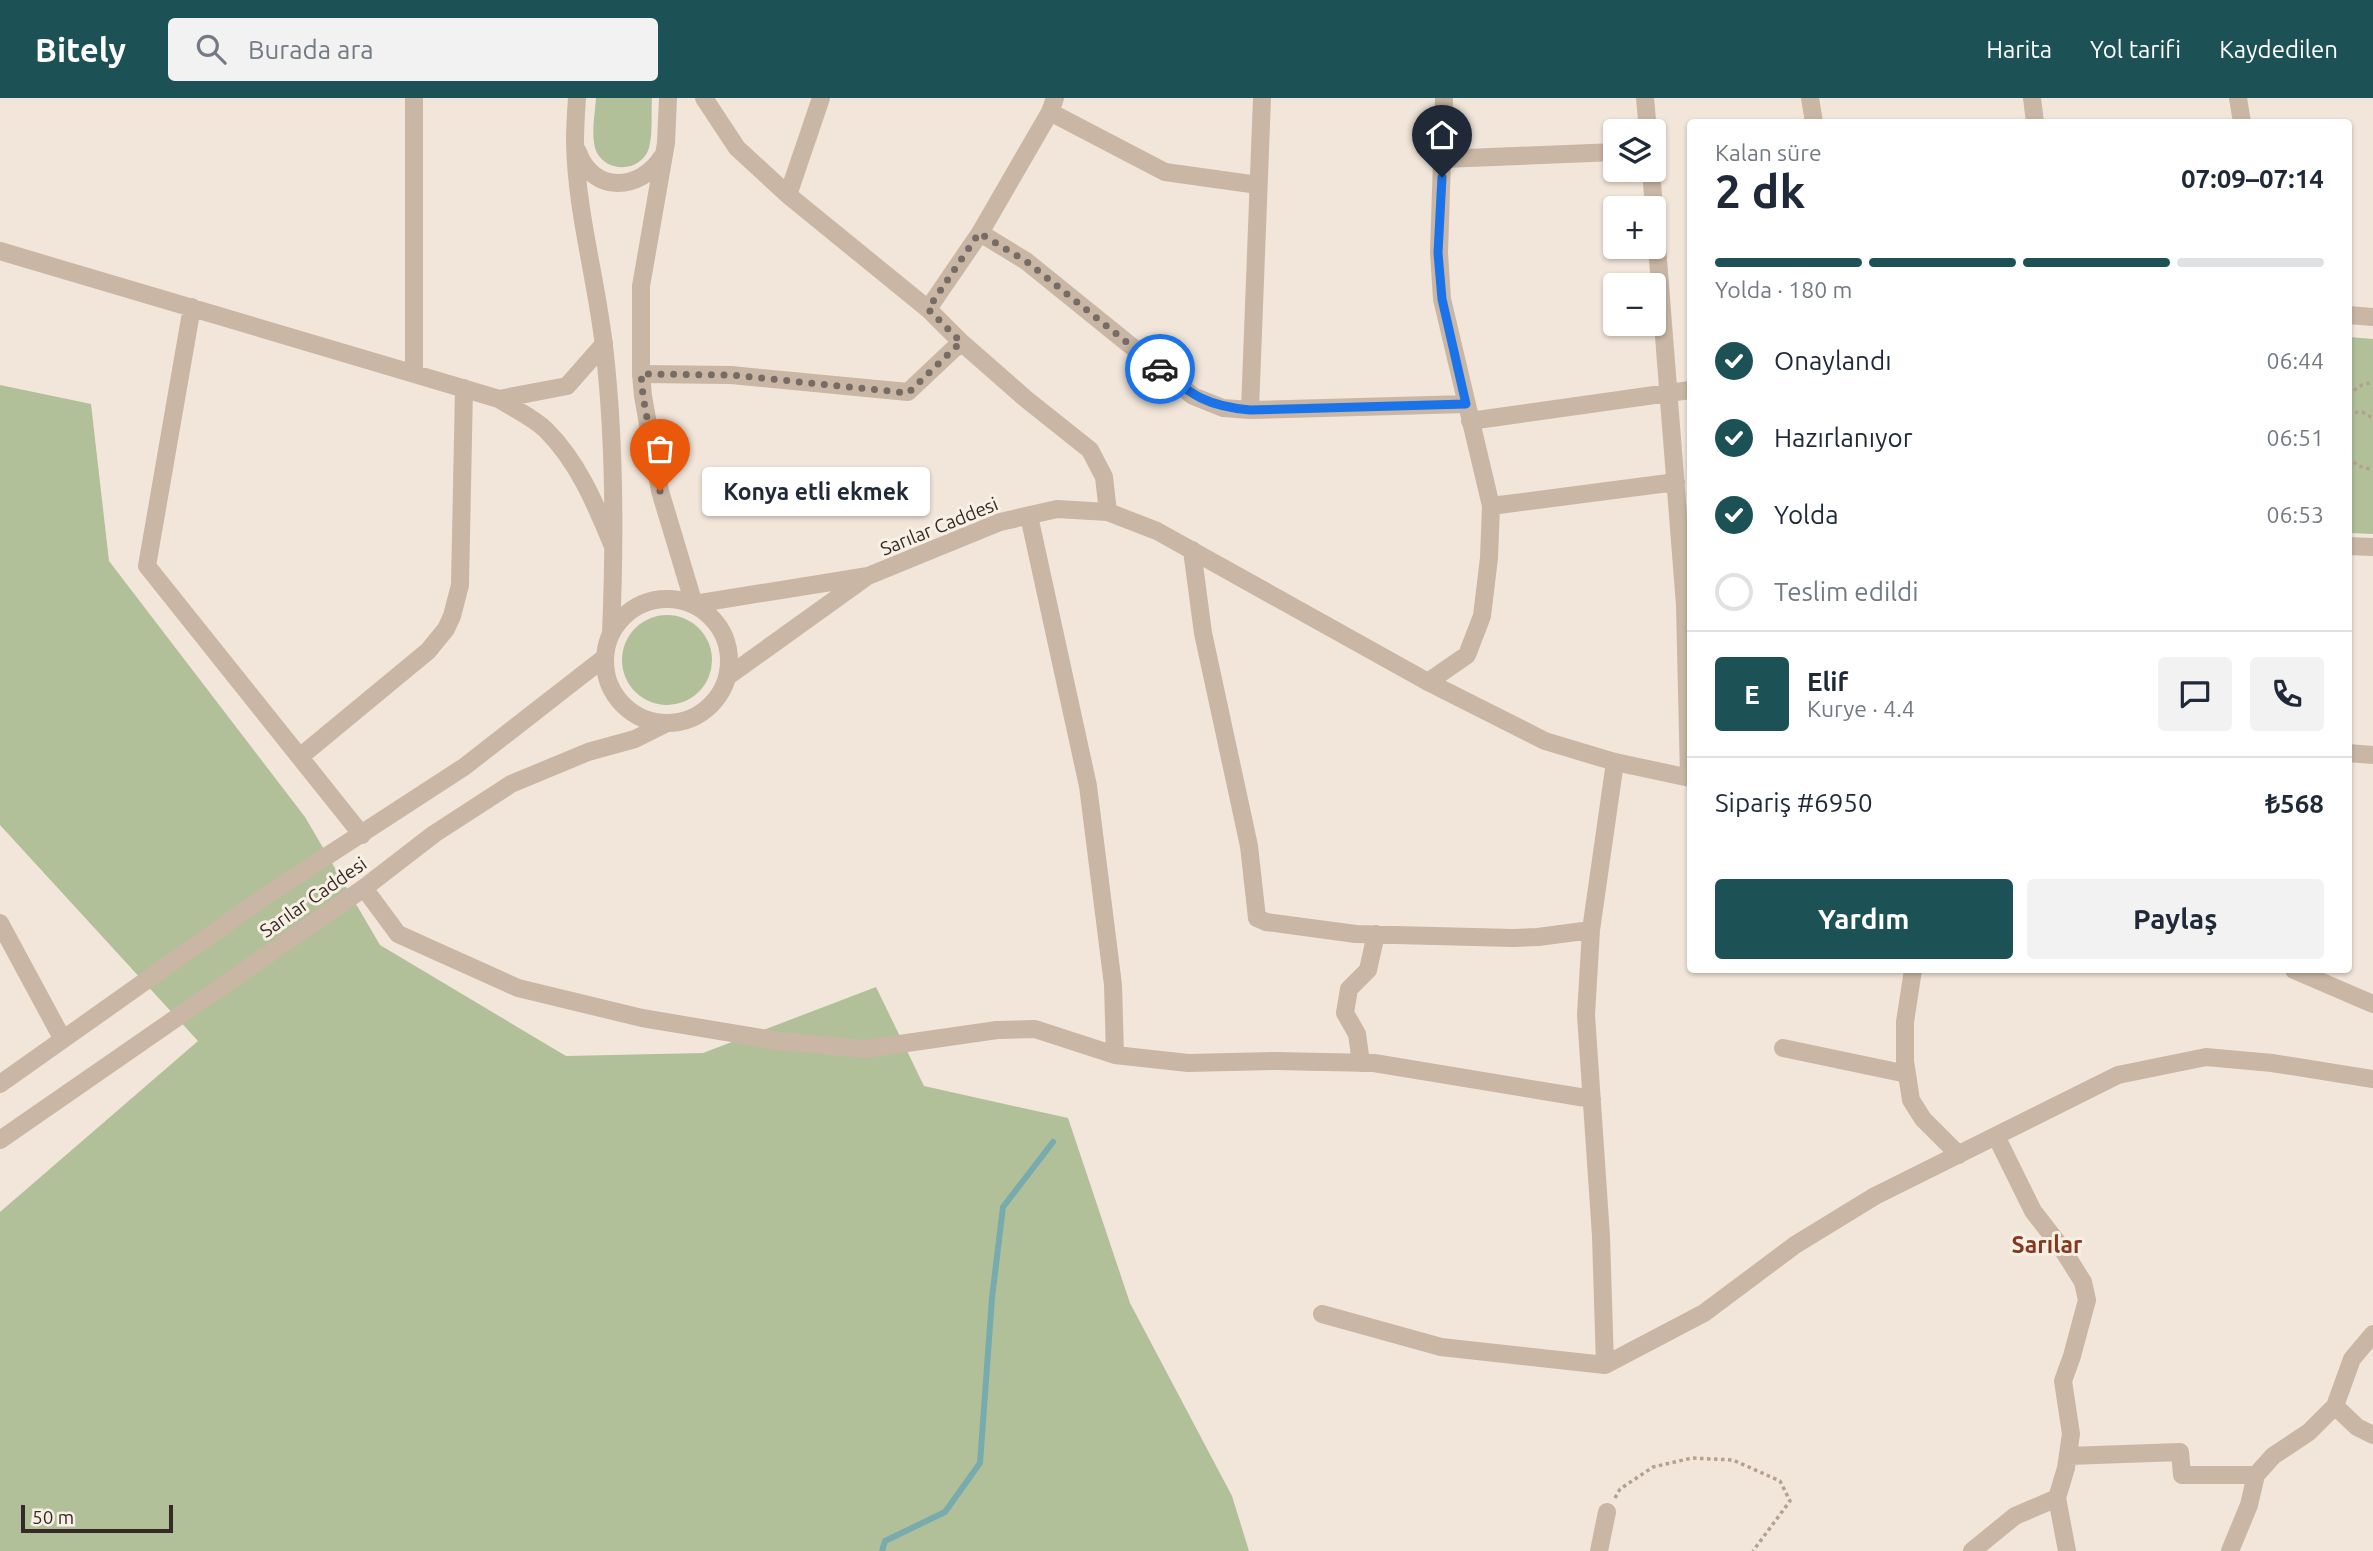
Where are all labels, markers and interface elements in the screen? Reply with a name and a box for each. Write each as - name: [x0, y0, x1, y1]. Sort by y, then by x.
- search box: [168, 18, 658, 81]
- icon: search: [192, 30, 230, 68]
- text: Bitely: [35, 31, 126, 68]
- text: Burada ara: [248, 35, 374, 64]
- text: Harita: [1986, 36, 2052, 63]
- text: Yol tarifi: [2090, 36, 2181, 63]
- text: Kaydedilen: [2219, 36, 2338, 63]
- pin: [1412, 105, 1472, 177]
- icon: home: [1423, 116, 1461, 154]
- map controls: [1603, 119, 1666, 336]
- button: layers: [1603, 119, 1666, 182]
- text: Kalan süre: [1715, 140, 1822, 165]
- text: 07:09–07:14: [2181, 164, 2324, 193]
- text: 2 dk: [1715, 165, 1805, 217]
- button: +: [1603, 196, 1666, 259]
- button: −: [1603, 273, 1666, 336]
- text: Yolda · 180 m: [1715, 277, 1852, 302]
- courier: [1125, 334, 1195, 404]
- icon: check: [1715, 342, 1753, 380]
- text: Onaylandı: [1774, 346, 1892, 375]
- text: 06:44: [2266, 348, 2324, 373]
- icon: car: [1141, 350, 1179, 388]
- pin: [630, 419, 690, 491]
- icon: check: [1715, 419, 1753, 457]
- text: Hazırlanıyor: [1774, 423, 1913, 452]
- text: 06:51: [2266, 425, 2324, 450]
- icon: bag: [641, 430, 679, 468]
- callout: Konya etli ekmek: [702, 466, 930, 516]
- text: Konya etli ekmek: [723, 479, 909, 504]
- street label: Sarılar Caddesi: [877, 492, 1001, 560]
- icon: check: [1715, 496, 1753, 534]
- text: Yolda: [1774, 500, 1839, 529]
- text: 06:53: [2266, 502, 2324, 527]
- text: Teslim edildi: [1774, 577, 1919, 606]
- button: chat: [2158, 657, 2232, 731]
- button: phone: [2250, 657, 2324, 731]
- text: Elif: [1807, 667, 1848, 696]
- text: E: [1744, 680, 1760, 709]
- text: Kurye · 4.4: [1807, 696, 1915, 721]
- text: Sipariş #6950: [1715, 788, 1873, 817]
- text: ₺568: [2265, 789, 2324, 818]
- street label: Sarılar Caddesi: [256, 852, 370, 942]
- button: Yardım: [1715, 879, 2013, 959]
- button: Paylaş: [2027, 879, 2324, 959]
- district label: Sarılar: [2012, 1232, 2083, 1257]
- scale bar: [21, 1502, 173, 1534]
- text: 50 m: [32, 1506, 74, 1528]

